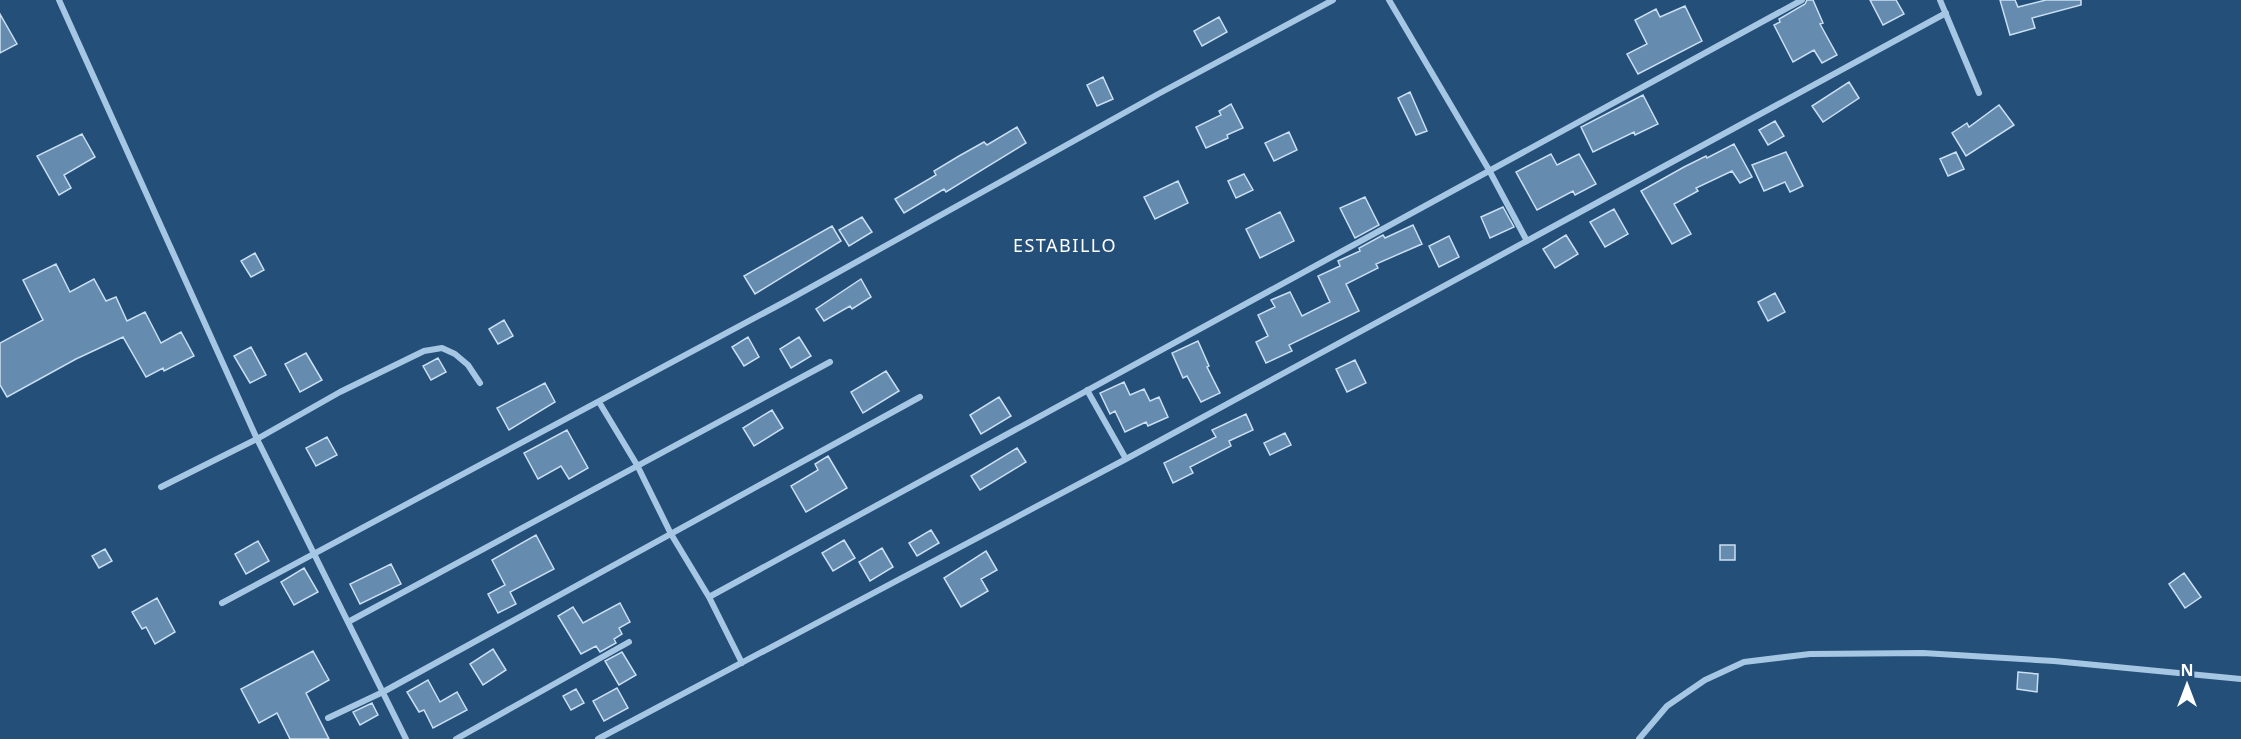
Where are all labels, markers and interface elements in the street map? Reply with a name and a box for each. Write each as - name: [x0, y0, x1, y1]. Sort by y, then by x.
- district label: ESTABILLO: [1013, 233, 1117, 257]
- north arrow: [2157, 655, 2217, 715]
- text: N: [2180, 659, 2194, 681]

